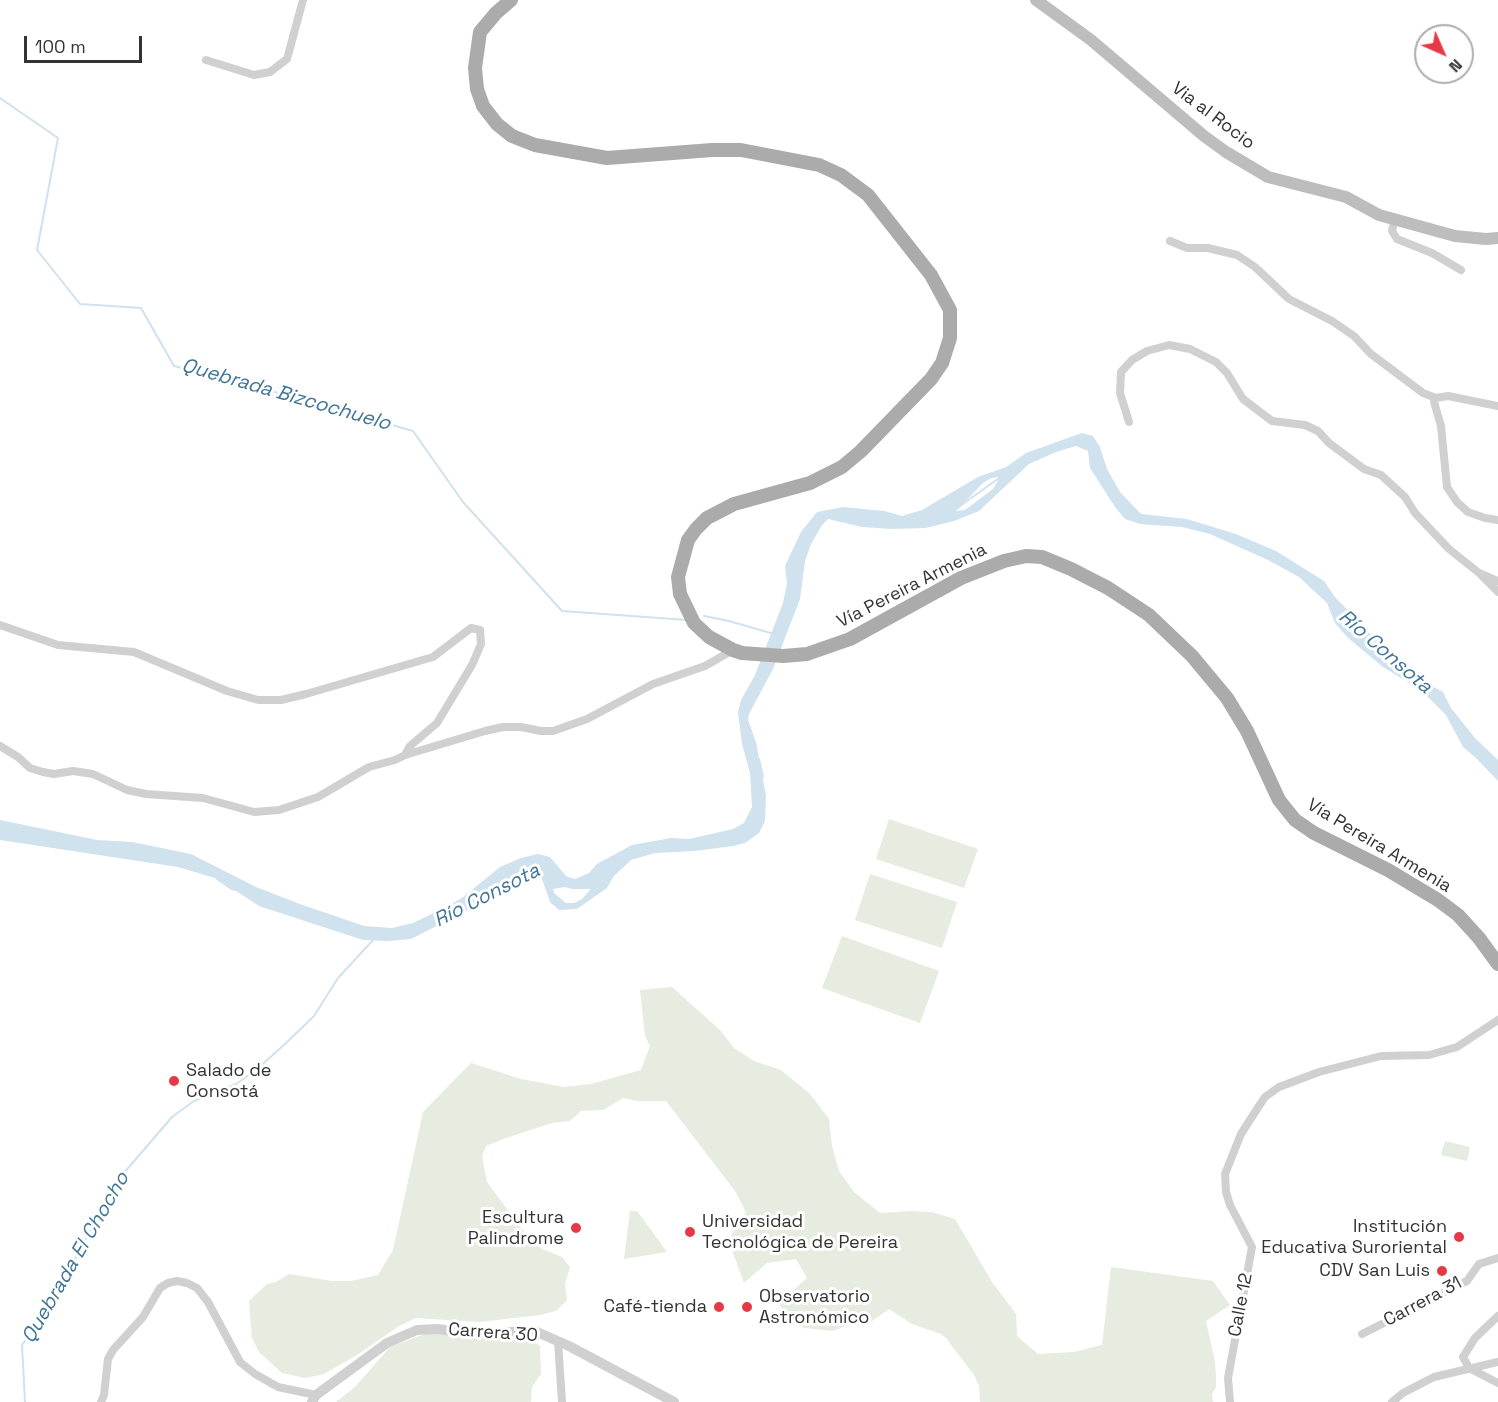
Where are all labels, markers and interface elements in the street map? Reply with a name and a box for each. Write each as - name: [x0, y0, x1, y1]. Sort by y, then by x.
- scale bar: [27, 24, 146, 62]
- north arrow: [1414, 24, 1474, 84]
- text: 100 m: [35, 35, 86, 58]
- text: N: [1444, 54, 1467, 77]
- street label: Via al Rocio: [1167, 78, 1259, 154]
- water label: Quebrada Bizcochuelo: [179, 354, 393, 436]
- street label: Vía Pereira Armenia: [834, 539, 990, 633]
- water label: Río Consota: [1333, 605, 1437, 699]
- street label: Vía Pereira Armenia: [1303, 794, 1455, 898]
- water label: Río Consota: [430, 859, 544, 933]
- place label: Salado de Consotá: [186, 1060, 271, 1102]
- marker: Salado de Consotá: [167, 1074, 181, 1088]
- water label: Quebrada El Chocho: [17, 1168, 135, 1348]
- place label: Escultura Palindrome: [468, 1207, 564, 1250]
- place label: Universidad Tecnológica de Pereira: [702, 1211, 898, 1254]
- place label: Institución Educativa Suroriental: [1261, 1216, 1447, 1258]
- marker: Escultura Palindrome: [569, 1221, 583, 1235]
- marker: Universidad Tecnológica de Pereira: [683, 1225, 697, 1239]
- marker: Institución Educativa Suroriental: [1452, 1230, 1466, 1244]
- place label: CDV San Luis: [1319, 1260, 1430, 1282]
- marker: CDV San Luis: [1435, 1264, 1449, 1278]
- street label: Calle 12: [1224, 1271, 1258, 1339]
- street label: Carrera 31: [1380, 1272, 1466, 1332]
- place label: Observatorio Astronómico: [759, 1286, 870, 1328]
- place label: Café-tienda: [603, 1296, 707, 1318]
- marker: Café-tienda: [712, 1300, 726, 1314]
- marker: Observatorio Astronómico: [740, 1300, 754, 1314]
- street label: Carrera 30: [448, 1319, 538, 1347]

